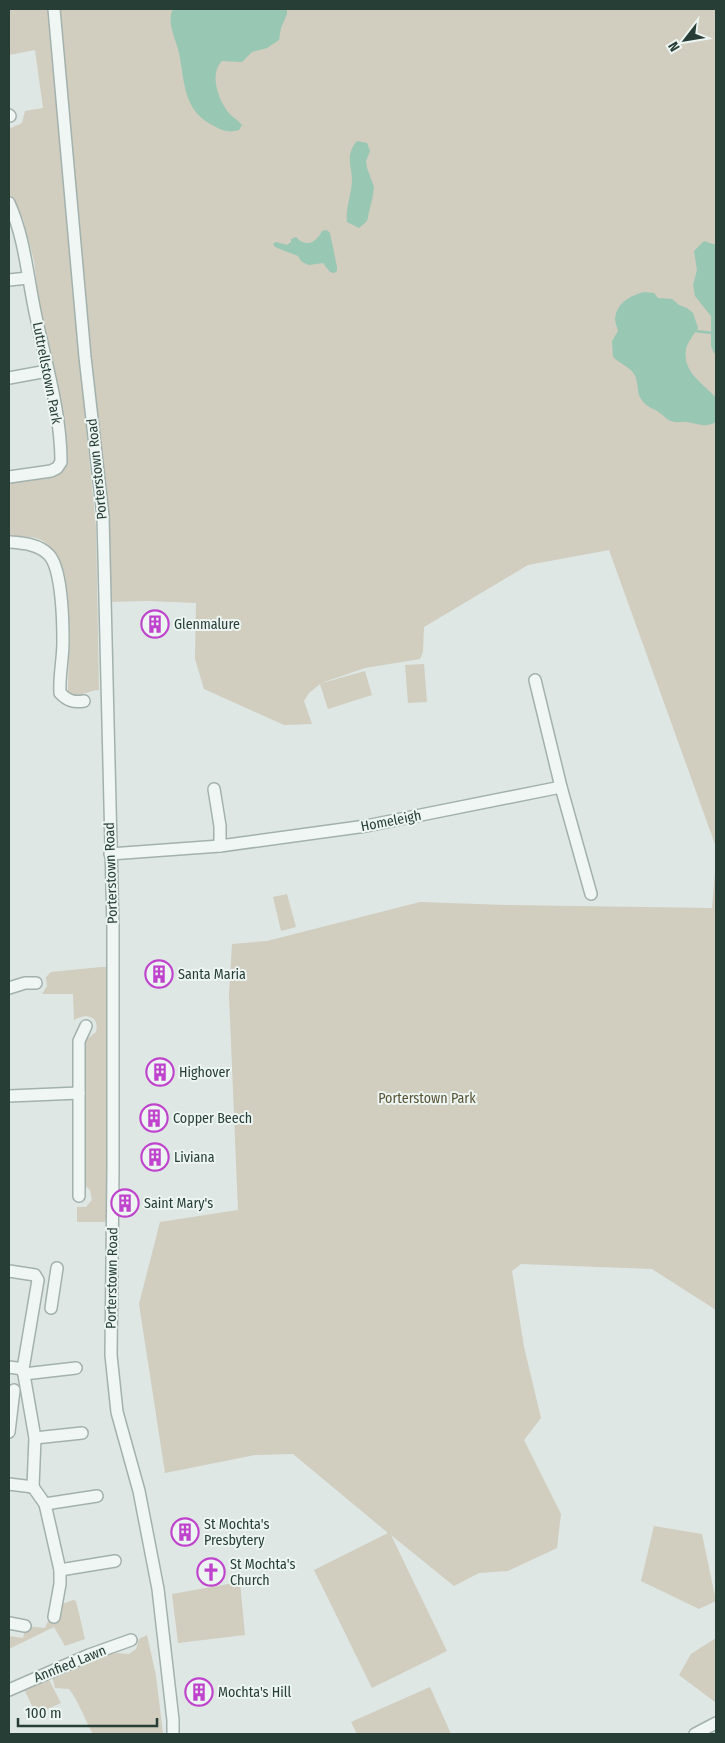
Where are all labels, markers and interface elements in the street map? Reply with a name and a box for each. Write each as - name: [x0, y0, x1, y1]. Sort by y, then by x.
- north arrow: [660, 15, 710, 65]
- text: N: [665, 38, 684, 54]
- street label: Luttrellstown Park: [29, 320, 65, 426]
- street label: Porterstown Road: [83, 418, 111, 520]
- building icon: Glenmalure: [140, 609, 170, 639]
- place label: Glenmalure: [174, 616, 240, 633]
- street label: Homeleigh: [359, 807, 423, 835]
- street label: Porterstown Road: [101, 822, 121, 924]
- building icon: Santa Maria: [144, 959, 174, 989]
- place label: Santa Maria: [178, 966, 246, 983]
- building icon: Highover: [145, 1057, 175, 1087]
- place label: Highover: [179, 1064, 230, 1081]
- park label: Porterstown Park: [378, 1090, 476, 1107]
- building icon: Copper Beech: [139, 1103, 169, 1133]
- place label: Copper Beech: [173, 1110, 252, 1127]
- building icon: Liviana: [140, 1142, 170, 1172]
- place label: Liviana: [174, 1149, 215, 1166]
- building icon: Saint Mary's: [110, 1188, 140, 1218]
- place label: Saint Mary's: [144, 1195, 213, 1212]
- street label: Porterstown Road: [103, 1227, 121, 1329]
- place label: St Mochta's Presbytery: [204, 1516, 269, 1549]
- building icon: St Mochta's Presbytery: [170, 1517, 200, 1547]
- place label: St Mochta's Church: [230, 1556, 295, 1589]
- church icon: St Mochta's Church: [196, 1557, 226, 1587]
- street label: Annfied Lawn: [31, 1642, 109, 1686]
- building icon: Mochta's Hill: [184, 1677, 214, 1707]
- place label: Mochta's Hill: [218, 1684, 292, 1701]
- scale bar: [18, 1696, 156, 1728]
- text: 100 m: [25, 1704, 62, 1722]

